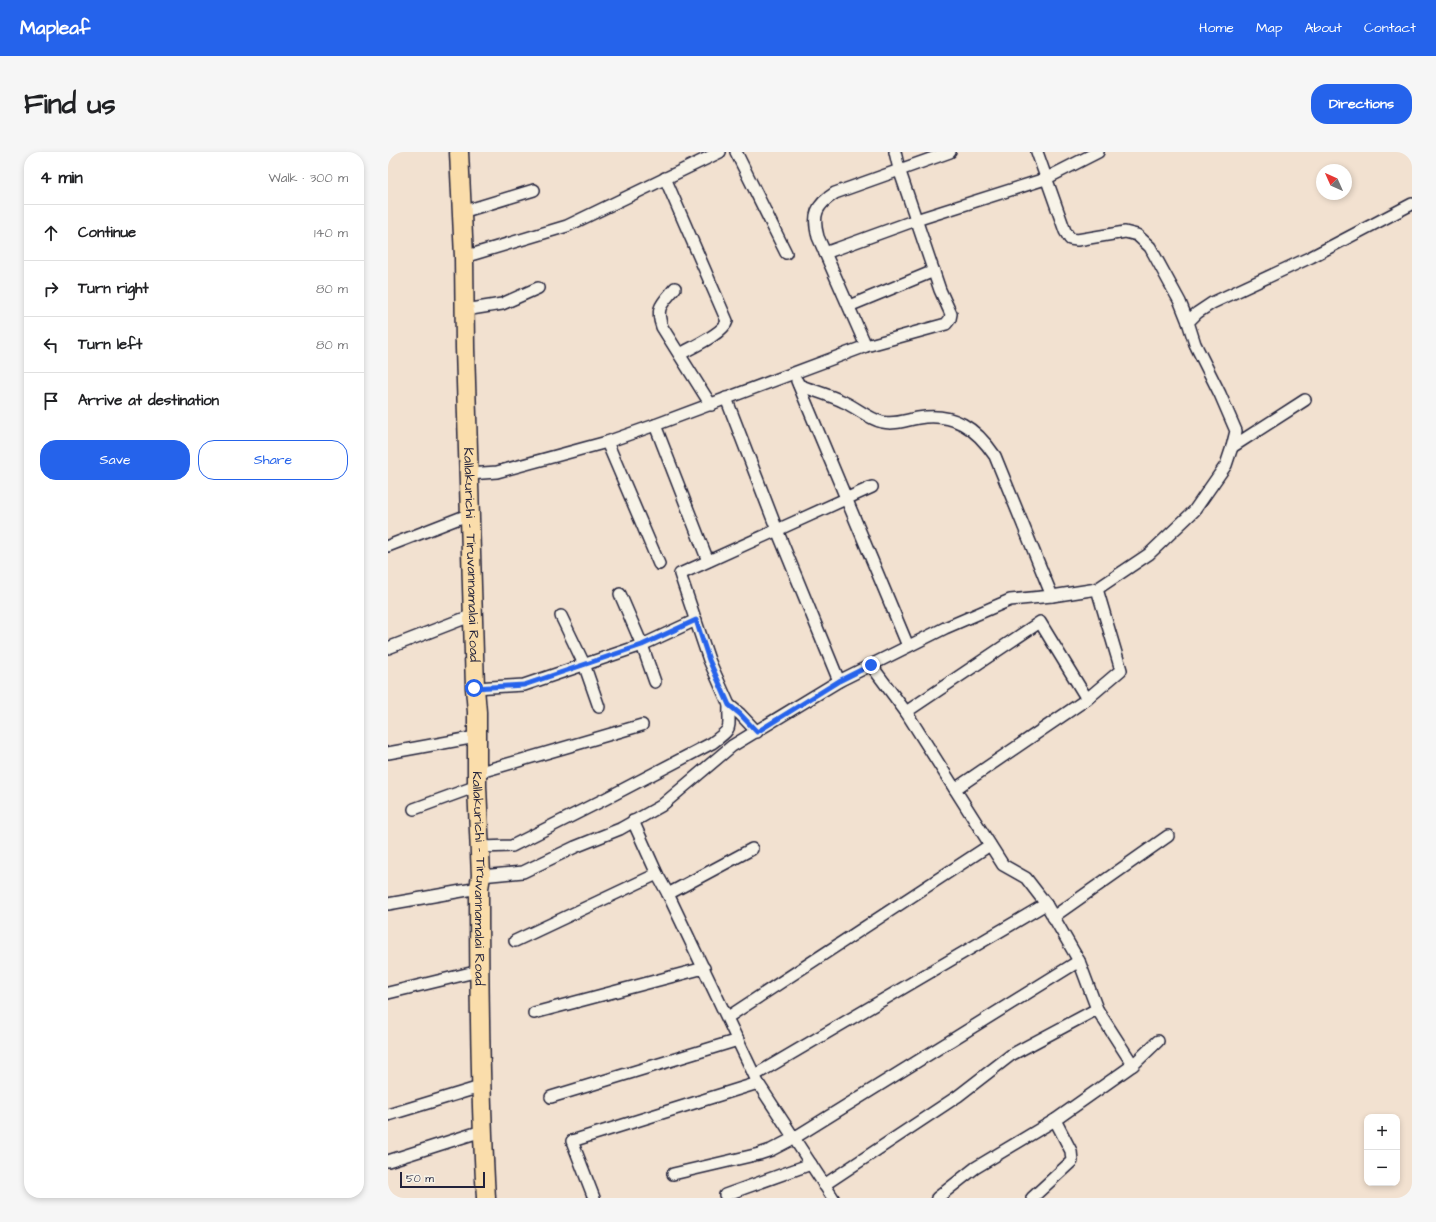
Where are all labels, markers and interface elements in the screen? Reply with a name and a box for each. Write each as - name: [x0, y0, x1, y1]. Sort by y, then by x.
- text: Mapleaf: [20, 15, 90, 42]
- text: Home: [1199, 18, 1234, 38]
- text: Map: [1256, 18, 1282, 38]
- text: About: [1304, 18, 1342, 38]
- text: Contact: [1364, 18, 1416, 38]
- button: Directions: [1311, 84, 1412, 124]
- text: Find us: [24, 85, 115, 124]
- north arrow: [1316, 164, 1352, 200]
- text: 4 min: [40, 166, 83, 190]
- text: Walk · 300 m: [269, 169, 348, 187]
- icon: ahead: [40, 222, 62, 244]
- text: Continue: [78, 222, 136, 243]
- text: 140 m: [314, 224, 348, 242]
- icon: right: [40, 278, 62, 300]
- text: Turn right: [78, 278, 149, 299]
- text: 80 m: [316, 280, 348, 298]
- icon: left: [40, 334, 62, 356]
- text: Turn left: [78, 334, 142, 355]
- text: 80 m: [316, 336, 348, 354]
- icon: arrive: [40, 390, 62, 412]
- text: Arrive at destination: [78, 390, 219, 411]
- button: Save: [40, 440, 190, 480]
- button: Share: [198, 440, 348, 480]
- street label: Kallakurichi - Tiruvannamalai Road: [458, 447, 484, 662]
- route end: [862, 656, 880, 674]
- route start: [465, 679, 483, 697]
- street label: Kallakurichi - Tiruvannamalai Road: [467, 771, 491, 986]
- map controls: [1364, 1114, 1400, 1186]
- button: +: [1364, 1114, 1400, 1150]
- button: −: [1364, 1150, 1400, 1186]
- scale bar: [400, 1170, 485, 1189]
- text: 50 m: [406, 1171, 434, 1186]

